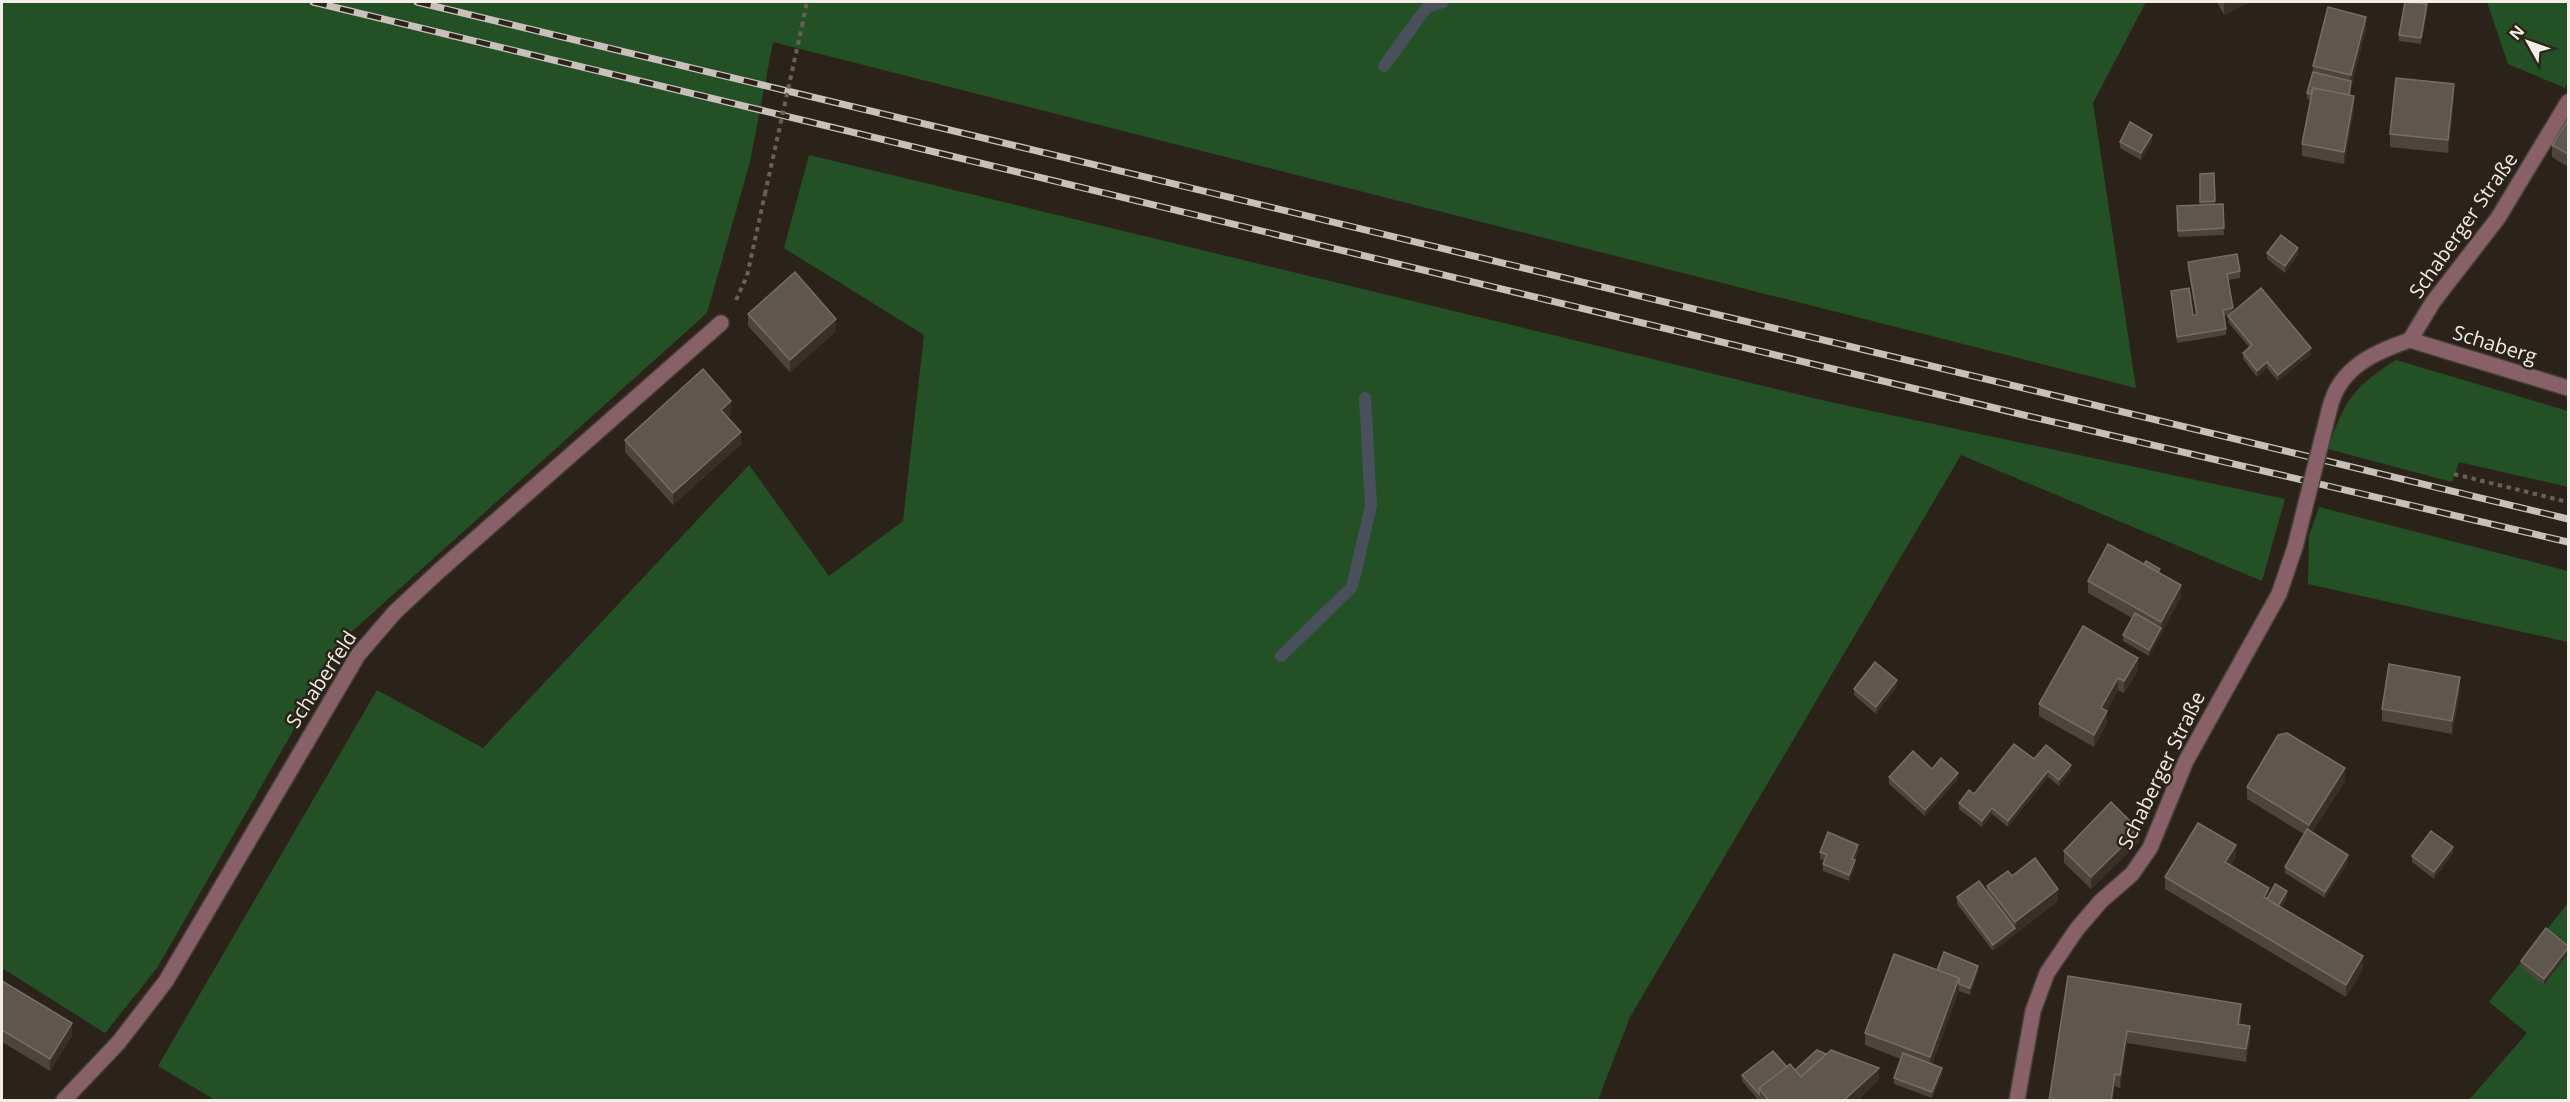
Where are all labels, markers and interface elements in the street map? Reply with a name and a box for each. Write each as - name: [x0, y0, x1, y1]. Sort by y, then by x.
- north arrow: [2498, 12, 2558, 72]
- text: N: [2504, 20, 2529, 44]
- street label: Schaberger Straße: [2403, 147, 2523, 303]
- street label: Schaberg: [2450, 318, 2540, 370]
- street label: Schaberfeld: [280, 625, 362, 733]
- street label: Schaberger Straße: [2111, 687, 2211, 853]

